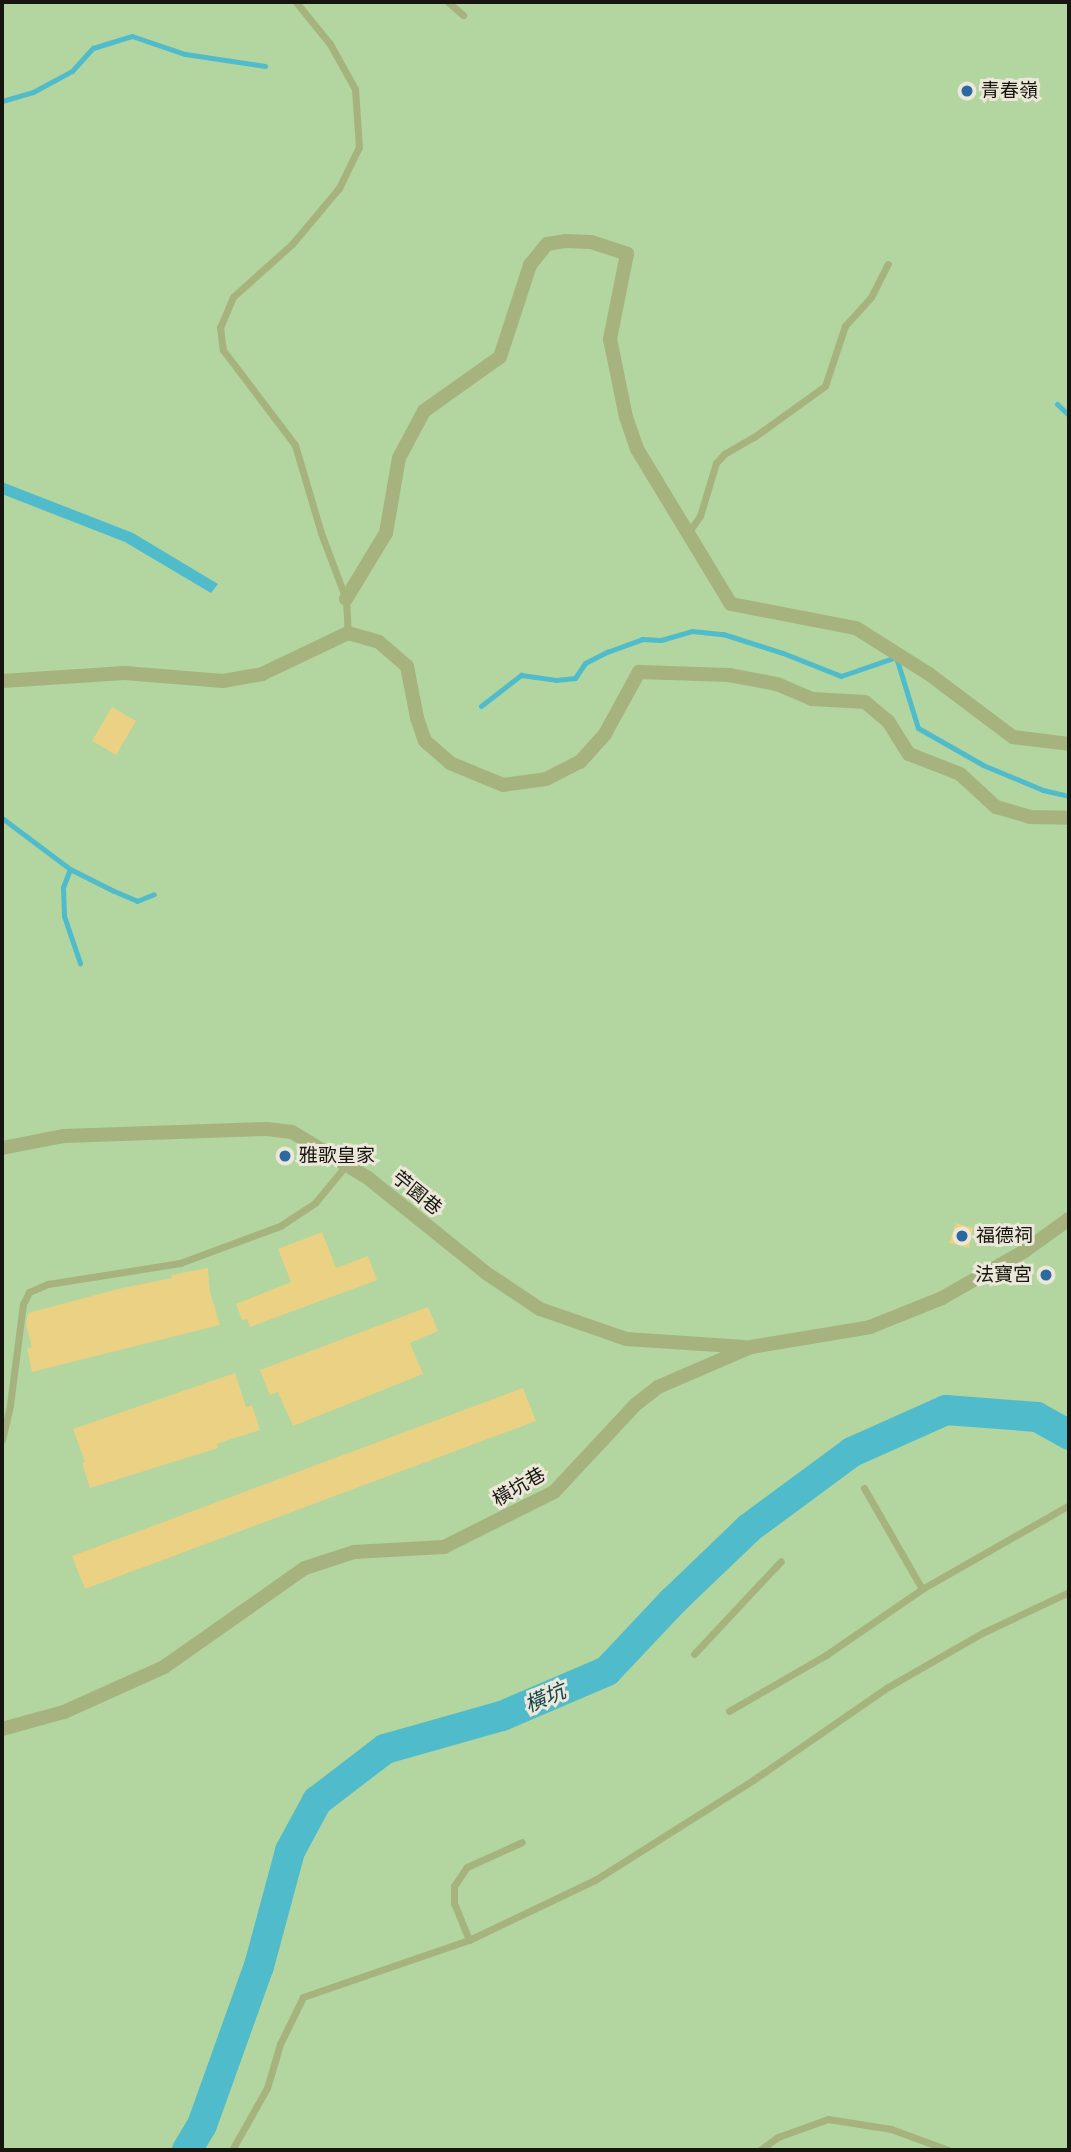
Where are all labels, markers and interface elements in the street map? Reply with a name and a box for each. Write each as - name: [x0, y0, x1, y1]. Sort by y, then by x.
- place label: 青春嶺: [981, 80, 1038, 102]
- marker: 青春嶺: [959, 83, 975, 99]
- place label: 雅歌皇家: [299, 1145, 375, 1167]
- marker: 雅歌皇家: [277, 1148, 293, 1164]
- street label: 苧園巷: [388, 1166, 446, 1220]
- place label: 福德祠: [976, 1225, 1033, 1247]
- marker: 福德祠: [954, 1228, 970, 1244]
- place label: 法寶宮: [975, 1264, 1032, 1286]
- marker: 法寶宮: [1038, 1267, 1054, 1283]
- street label: 橫坑巷: [489, 1463, 549, 1511]
- water label: 橫坑: [521, 1678, 569, 1718]

